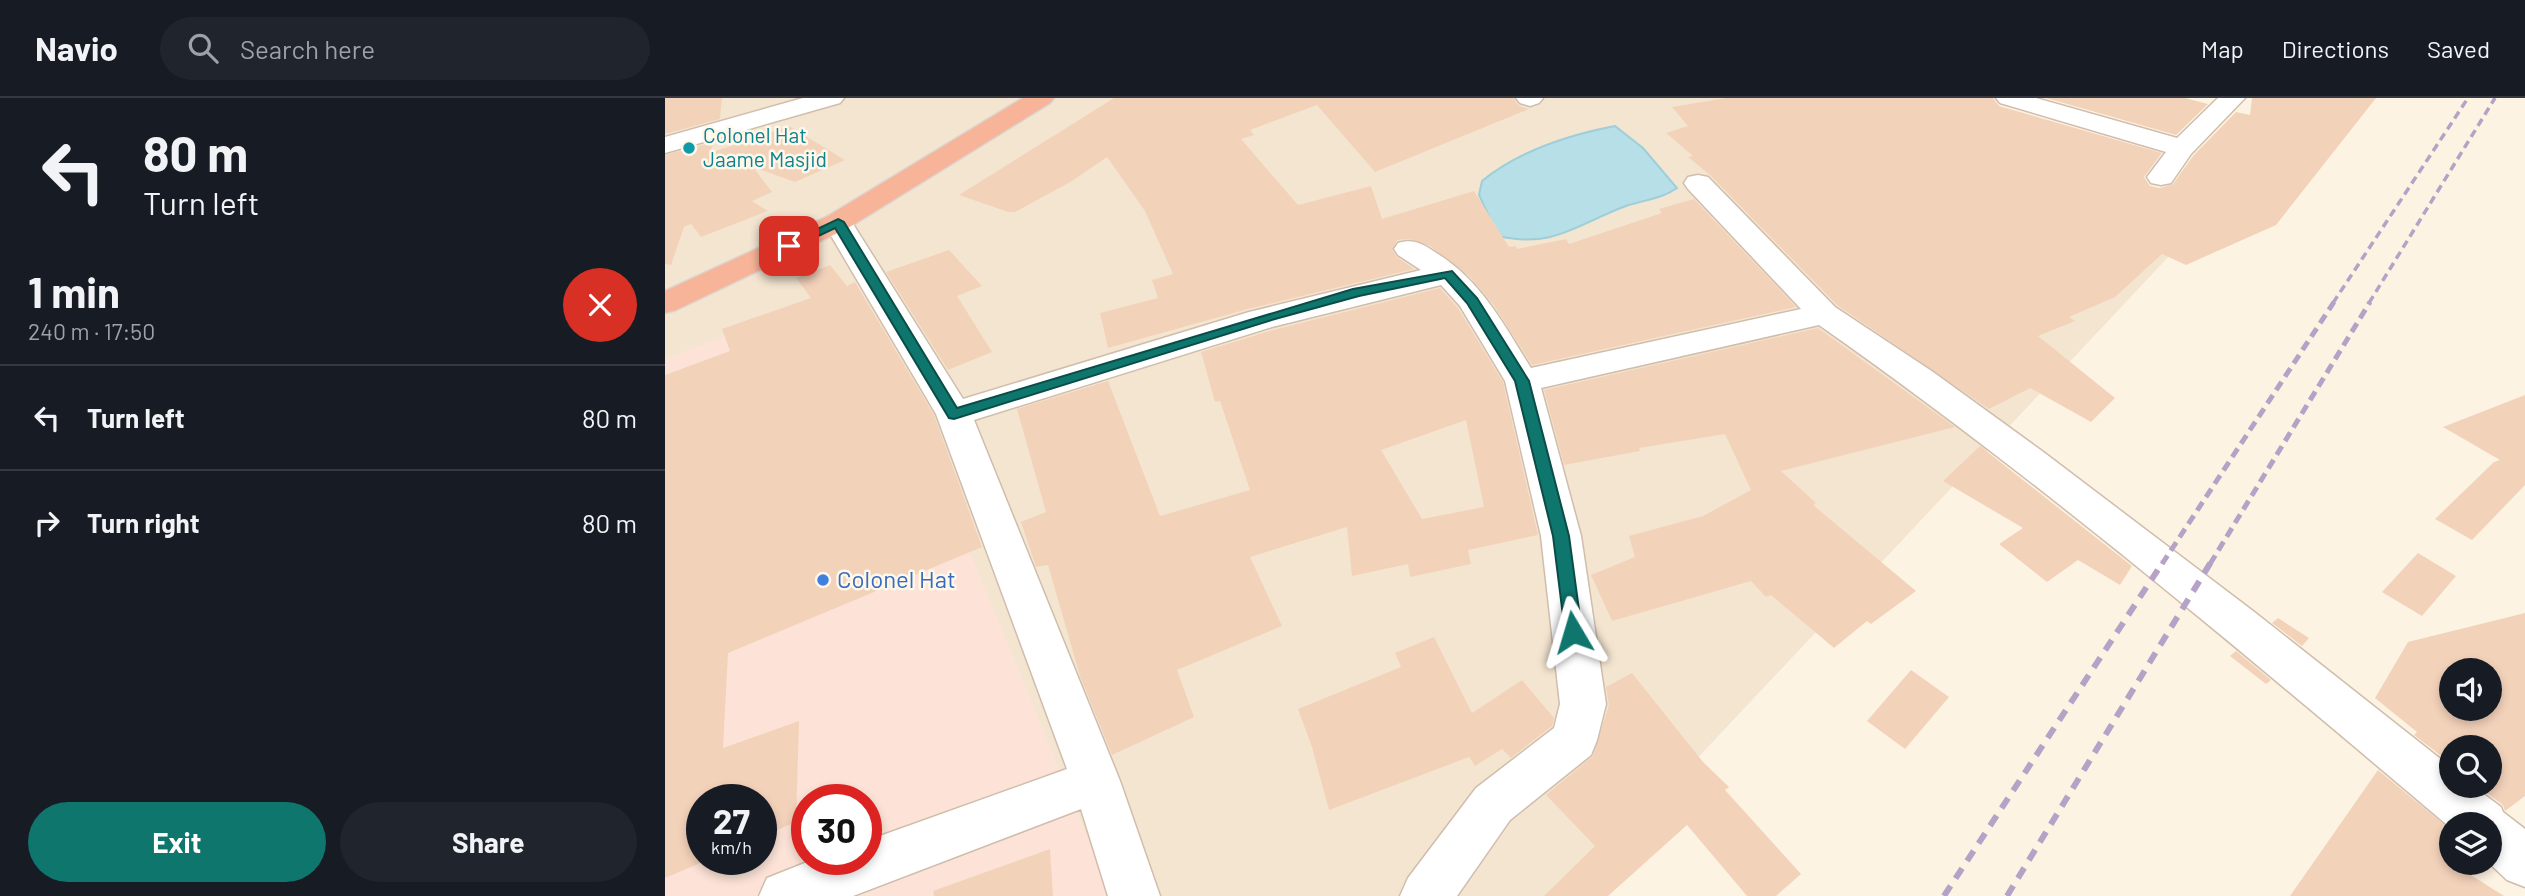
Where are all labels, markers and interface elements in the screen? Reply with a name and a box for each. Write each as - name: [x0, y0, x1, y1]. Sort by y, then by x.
- search box: [160, 17, 650, 80]
- text: Navio: [35, 28, 118, 68]
- icon: search: [184, 29, 222, 67]
- text: Search here: [240, 33, 375, 64]
- text: Map: [2201, 34, 2244, 63]
- text: Directions: [2282, 34, 2389, 63]
- text: Saved: [2427, 34, 2490, 63]
- place label: Colonel Hat Jaame Masjid: [703, 122, 827, 171]
- text: 80 m: [143, 123, 248, 182]
- icon: left: [28, 126, 119, 217]
- marker: Colonel Hat Jaame Masjid: [681, 140, 697, 156]
- text: Turn left: [143, 183, 260, 221]
- pin: [759, 216, 819, 276]
- icon: arrive: [770, 227, 808, 265]
- text: 1 min: [28, 266, 120, 316]
- button: close: [563, 268, 637, 342]
- text: 240 m · 17:50: [28, 317, 155, 345]
- icon: left: [28, 399, 66, 437]
- text: Turn left: [87, 402, 185, 433]
- text: 80 m: [582, 402, 637, 433]
- icon: right: [28, 504, 66, 542]
- text: Turn right: [87, 507, 200, 538]
- text: 80 m: [582, 507, 637, 538]
- place label: Colonel Hat: [837, 564, 956, 593]
- marker: Colonel Hat: [815, 572, 831, 588]
- position arrow: [1536, 595, 1610, 669]
- map controls: [2439, 658, 2502, 875]
- button: sound: [2439, 658, 2502, 721]
- button: search: [2439, 735, 2502, 798]
- speed limit sign: 30: [791, 784, 882, 875]
- text: 27: [713, 799, 750, 841]
- button: Exit: [28, 802, 326, 882]
- button: Share: [340, 802, 637, 882]
- button: layers: [2439, 812, 2502, 875]
- text: km/h: [711, 836, 752, 858]

